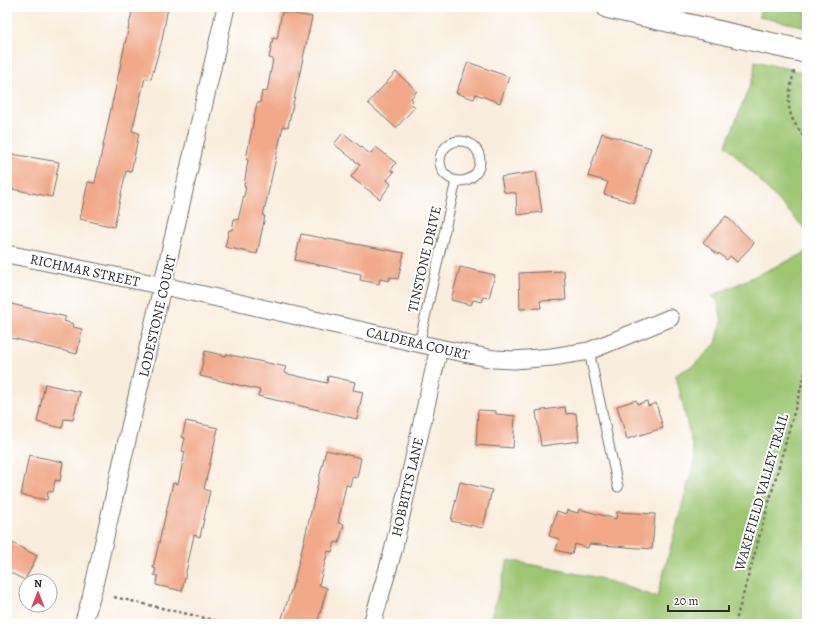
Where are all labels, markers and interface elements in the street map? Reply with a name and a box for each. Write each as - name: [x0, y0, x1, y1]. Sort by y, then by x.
- street label: TINSTONE DRIVE: [403, 204, 446, 314]
- street label: RICHMAR STREET: [28, 250, 142, 292]
- street label: LODESTONE COURT: [134, 253, 181, 379]
- street label: CALDERA COURT: [364, 322, 472, 365]
- street label: WAKEFIELD VALLEY TRAIL: [730, 411, 793, 574]
- street label: HOBBITTS LANE: [387, 436, 428, 539]
- north arrow: [18, 573, 58, 613]
- text: N: [34, 576, 42, 591]
- scale bar: [668, 587, 729, 613]
- text: 20 m: [674, 593, 698, 609]

